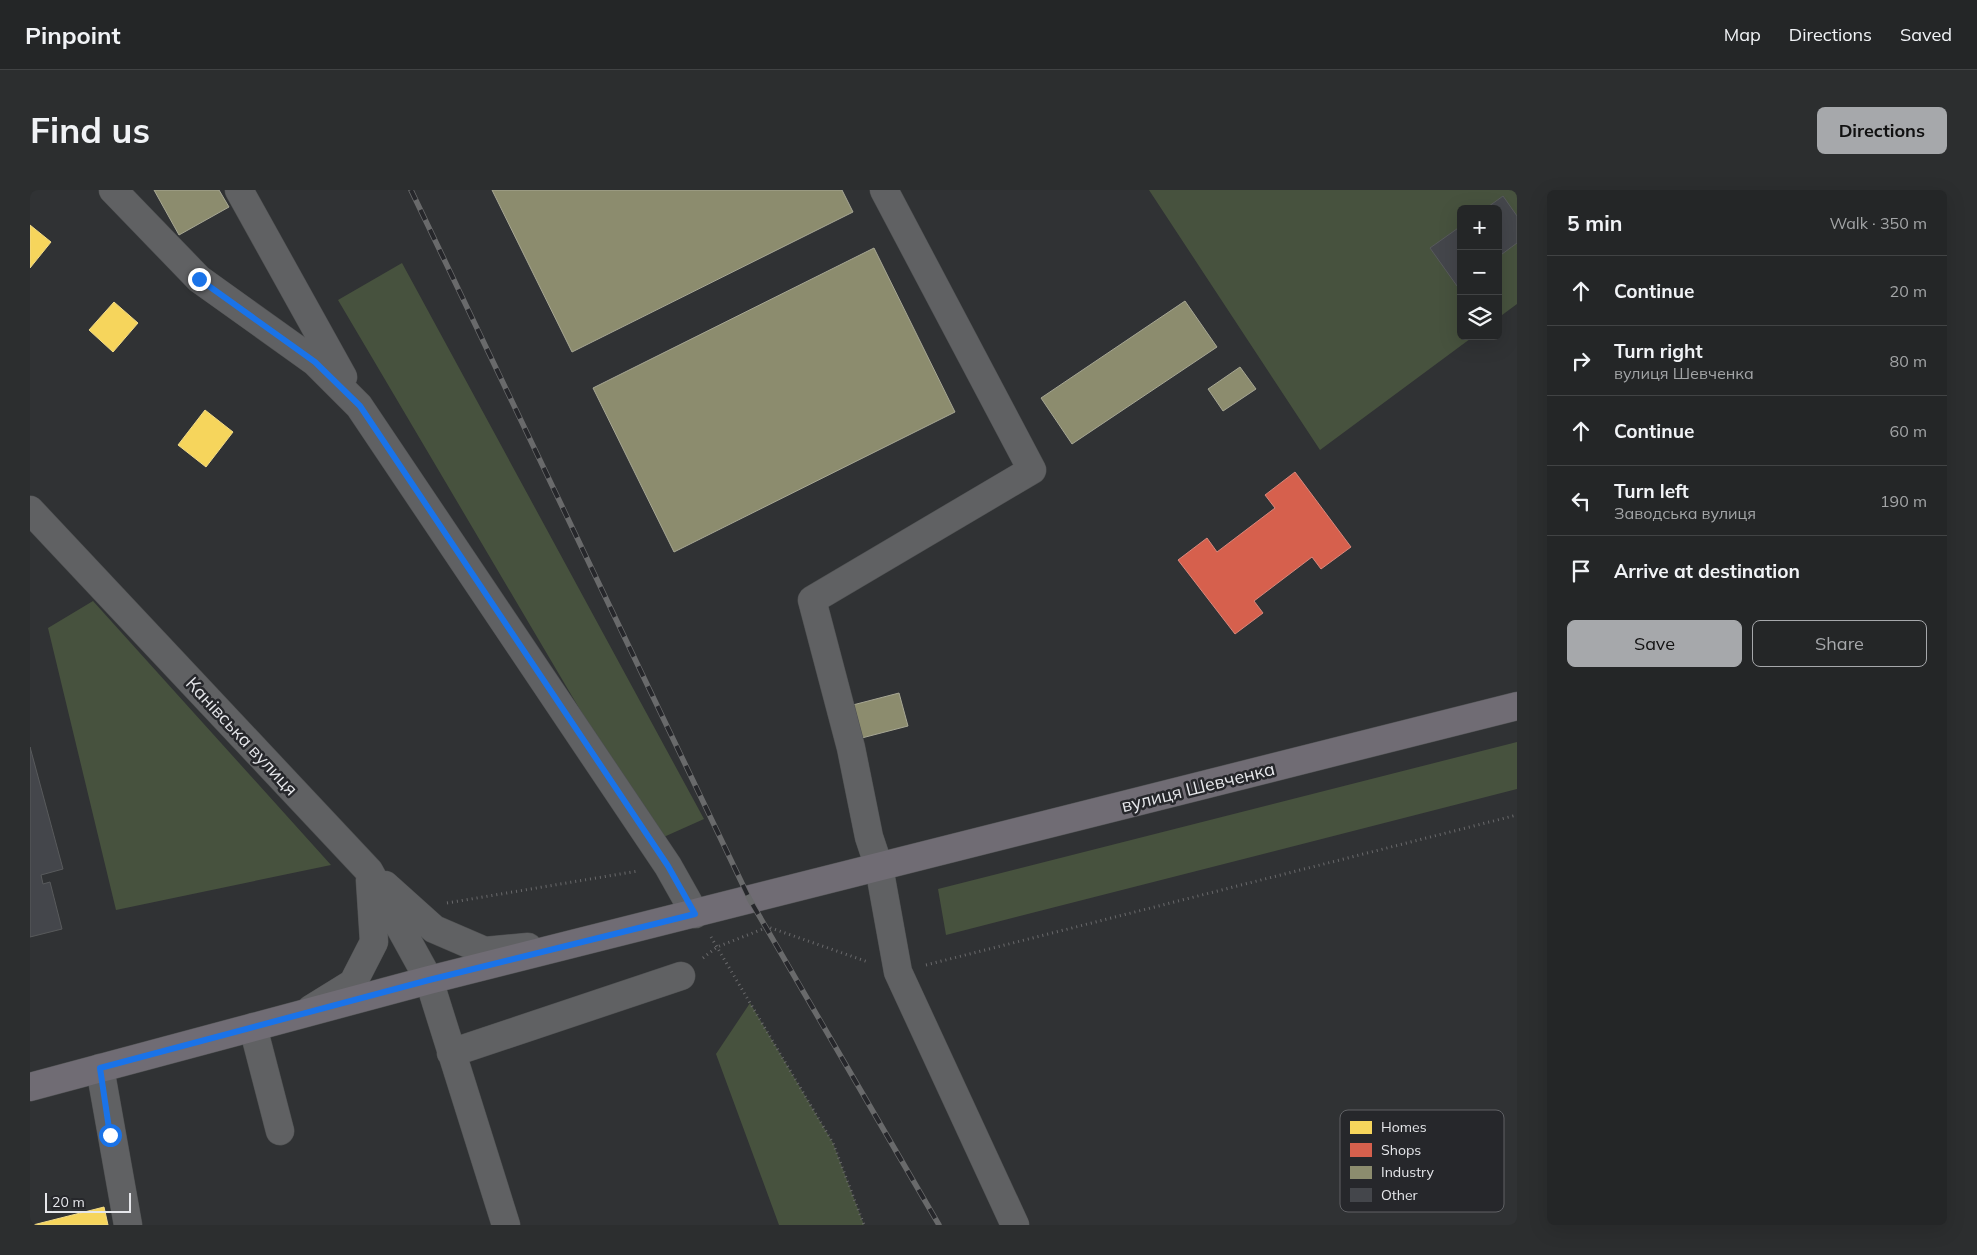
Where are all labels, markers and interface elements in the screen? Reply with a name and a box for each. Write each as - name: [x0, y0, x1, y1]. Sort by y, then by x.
- text: Pinpoint: [25, 20, 121, 50]
- text: Map: [1724, 23, 1761, 46]
- text: Directions: [1789, 23, 1872, 46]
- text: Saved: [1900, 23, 1952, 46]
- button: Directions: [1817, 107, 1947, 154]
- text: Find us: [30, 108, 150, 152]
- map controls: [1457, 205, 1502, 340]
- button: +: [1457, 205, 1502, 250]
- text: 5 min: [1567, 210, 1622, 236]
- text: Walk · 350 m: [1829, 213, 1927, 233]
- button: −: [1457, 250, 1502, 295]
- route end: [188, 268, 211, 291]
- icon: ahead: [1567, 277, 1595, 305]
- text: Continue: [1614, 279, 1694, 303]
- text: 20 m: [1890, 281, 1927, 301]
- button: layers: [1457, 295, 1502, 340]
- text: Turn right: [1614, 339, 1703, 363]
- icon: right: [1567, 347, 1595, 375]
- text: 80 m: [1890, 351, 1927, 371]
- text: вулиця Шевченка: [1614, 363, 1754, 383]
- icon: ahead: [1567, 417, 1595, 445]
- text: Continue: [1614, 419, 1694, 443]
- text: 60 m: [1890, 421, 1927, 441]
- text: Turn left: [1614, 479, 1689, 503]
- icon: left: [1567, 487, 1595, 515]
- text: 190 m: [1880, 491, 1927, 511]
- text: Заводська вулиця: [1614, 503, 1756, 523]
- icon: arrive: [1567, 557, 1595, 585]
- text: Arrive at destination: [1614, 559, 1800, 583]
- button: Save: [1567, 620, 1742, 667]
- button: Share: [1752, 620, 1927, 667]
- street label: Канівська вулиця: [181, 672, 303, 800]
- street label: вулиця Шевченка: [1119, 757, 1277, 817]
- legend: [1340, 1110, 1504, 1212]
- text: Homes: [1381, 1118, 1427, 1136]
- route start: [99, 1124, 122, 1147]
- text: Shops: [1381, 1141, 1421, 1159]
- text: Industry: [1381, 1163, 1435, 1181]
- text: Other: [1381, 1186, 1419, 1204]
- scale bar: [45, 1190, 131, 1213]
- text: 20 m: [52, 1193, 85, 1211]

